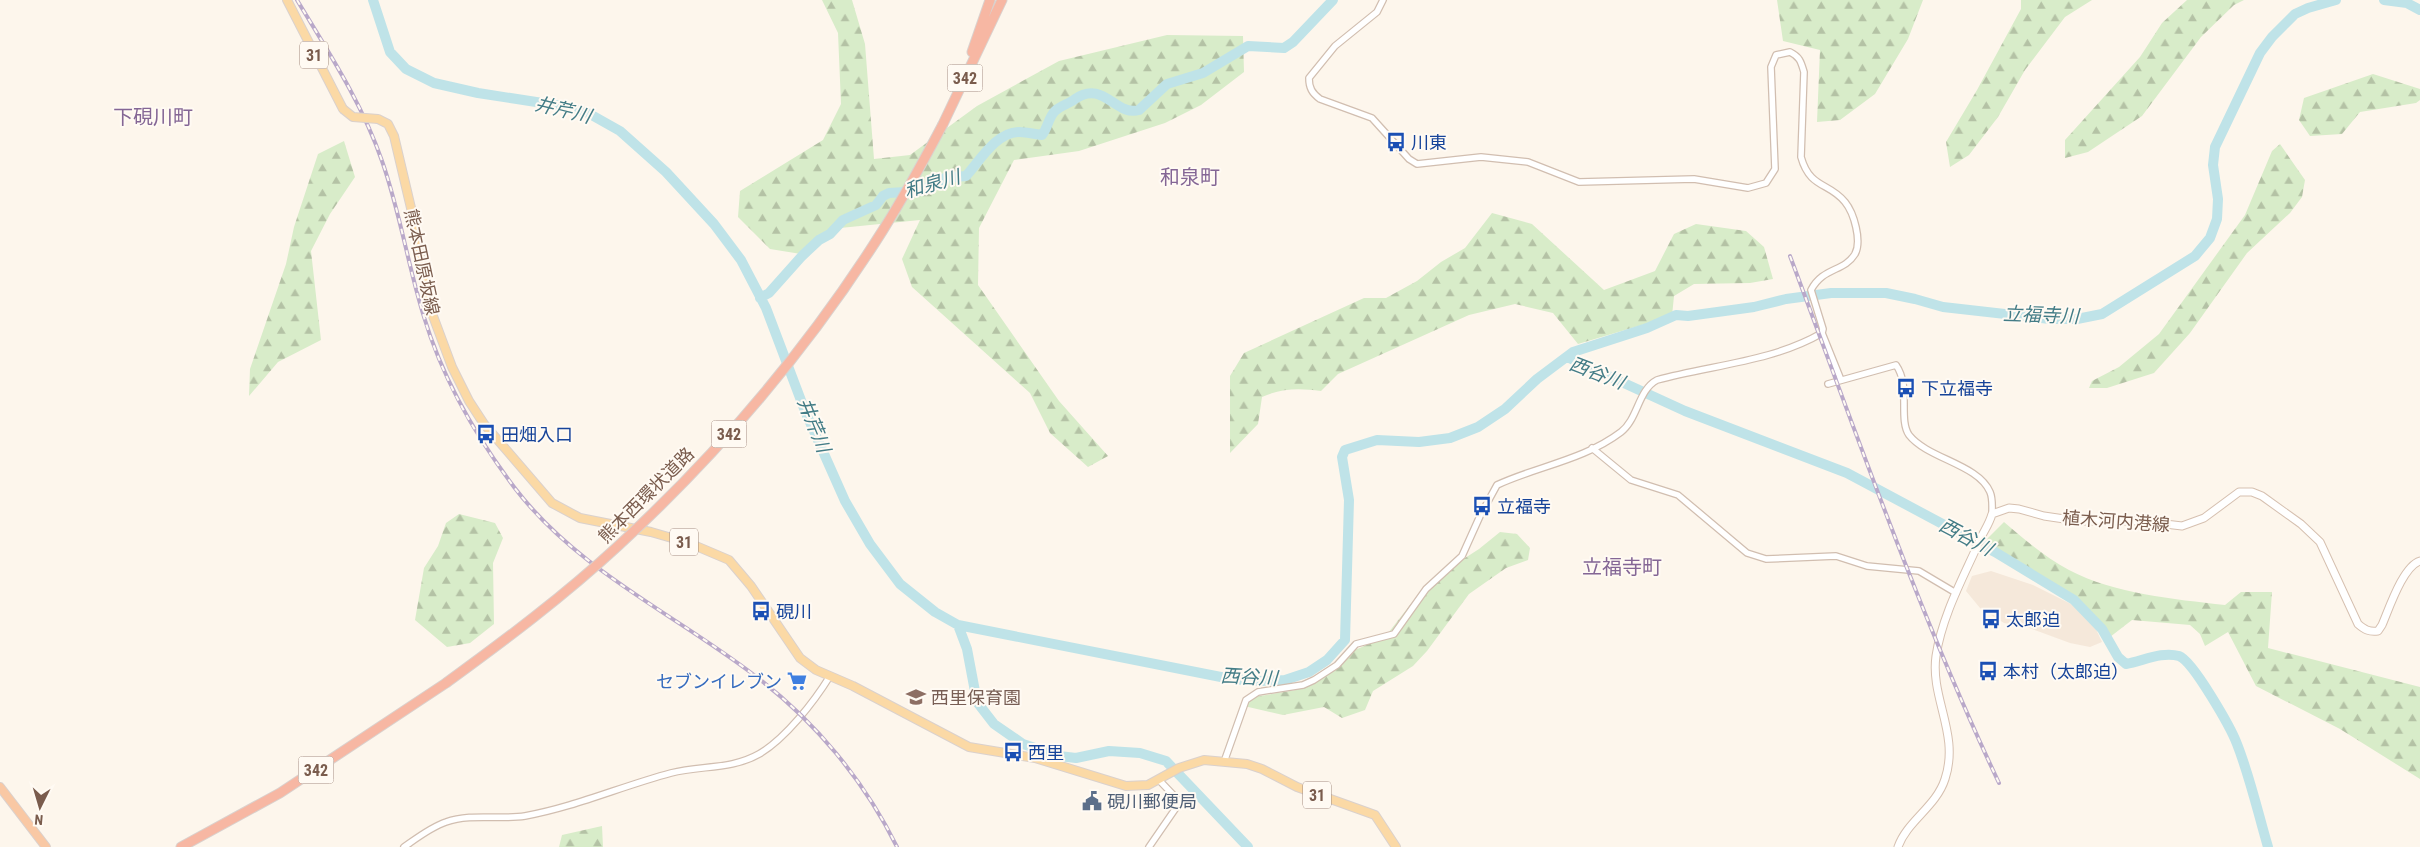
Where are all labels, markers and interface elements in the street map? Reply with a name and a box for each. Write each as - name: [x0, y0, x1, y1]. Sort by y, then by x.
- road number: 31: [300, 42, 328, 68]
- road number: 342: [948, 64, 982, 92]
- water label: 井芹川: [533, 92, 595, 129]
- district label: 下硯川町: [113, 105, 193, 129]
- bus stop icon: 川東: [1385, 131, 1407, 153]
- place label: 川東: [1411, 132, 1447, 153]
- water label: 和泉川: [901, 165, 964, 203]
- district label: 和泉町: [1160, 165, 1220, 189]
- street label: 熊本田原坂線: [401, 207, 443, 317]
- water label: 立福寺川: [2003, 302, 2081, 328]
- water label: 西谷川: [1566, 352, 1630, 395]
- bus stop icon: 下立福寺: [1895, 377, 1917, 399]
- place label: 下立福寺: [1921, 378, 1993, 399]
- water label: 井芹川: [793, 394, 836, 458]
- road number: 342: [712, 420, 746, 448]
- bus stop icon: 田畑入口: [475, 423, 497, 445]
- place label: 田畑入口: [501, 424, 573, 445]
- street label: 熊本西環状道路: [594, 443, 698, 547]
- bus stop icon: 立福寺: [1471, 495, 1493, 517]
- place label: 立福寺: [1497, 496, 1551, 517]
- street label: 植木河内港線: [2061, 507, 2171, 535]
- water label: 西谷川: [1935, 513, 1998, 561]
- road number: 31: [670, 528, 698, 556]
- district label: 立福寺町: [1582, 555, 1662, 579]
- bus stop icon: 硯川: [750, 600, 772, 622]
- place label: 硯川: [776, 601, 812, 622]
- bus stop icon: 太郎迫: [1980, 608, 2002, 630]
- place label: 太郎迫: [2006, 609, 2060, 630]
- bus stop icon: 本村（太郎迫）: [1977, 660, 1999, 682]
- place label: 本村（太郎迫）: [2003, 661, 2129, 682]
- water label: 西谷川: [1220, 664, 1280, 690]
- supermarket icon: セブンイレブン: [786, 670, 808, 692]
- place label: セブンイレブン: [656, 671, 782, 692]
- school or university icon: 西里保育園: [905, 686, 927, 708]
- place label: 西里保育園: [931, 687, 1021, 708]
- bus stop icon: 西里: [1002, 741, 1024, 763]
- place label: 西里: [1028, 742, 1064, 763]
- road number: 342: [298, 756, 334, 784]
- north arrow: [15, 782, 65, 832]
- road number: 31: [1303, 782, 1331, 808]
- public building icon: 硯川郵便局: [1081, 790, 1103, 812]
- place label: 硯川郵便局: [1107, 791, 1197, 812]
- text: N: [34, 812, 44, 828]

